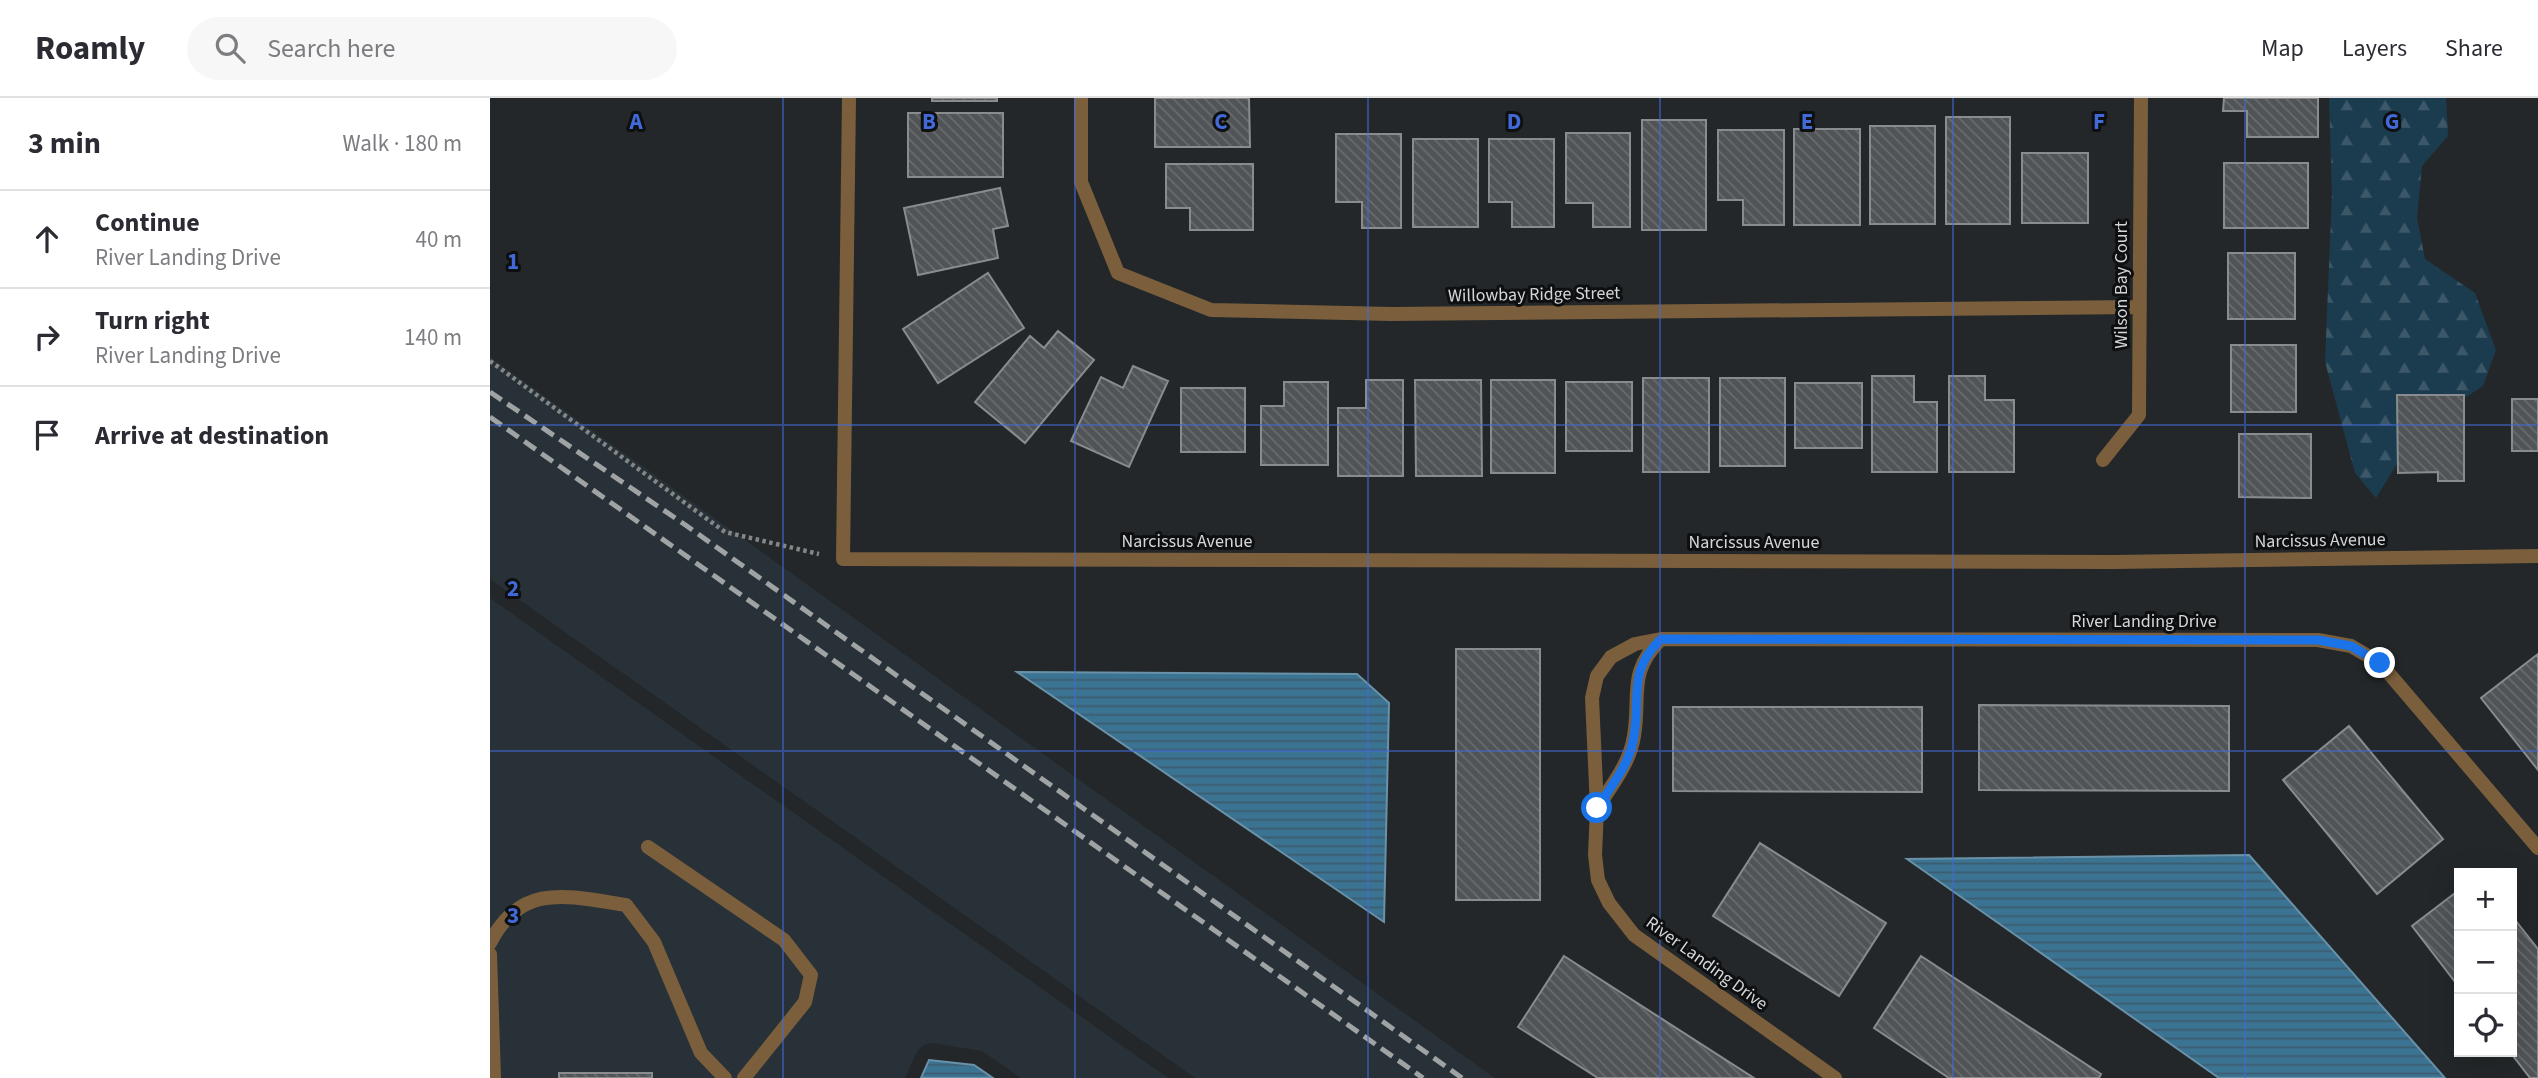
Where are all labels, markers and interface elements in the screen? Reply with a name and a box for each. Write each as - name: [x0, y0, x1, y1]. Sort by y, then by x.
- search box: [187, 17, 677, 80]
- text: Roamly: [35, 25, 145, 72]
- icon: search: [211, 29, 249, 67]
- text: Search here: [267, 30, 395, 67]
- text: Map: [2261, 31, 2304, 66]
- text: Layers: [2342, 31, 2407, 66]
- text: Share: [2445, 31, 2503, 66]
- text: A: [628, 105, 643, 138]
- text: B: [922, 105, 936, 138]
- text: C: [1214, 105, 1228, 138]
- text: D: [1507, 105, 1521, 138]
- text: E: [1801, 105, 1813, 138]
- text: F: [2093, 105, 2105, 138]
- text: G: [2385, 105, 2399, 138]
- text: 3 min: [28, 122, 101, 165]
- text: Walk · 180 m: [343, 127, 462, 160]
- text: Continue: [95, 204, 200, 241]
- icon: ahead: [28, 220, 66, 258]
- street label: Wilson Bay Court: [2109, 221, 2134, 349]
- text: 40 m: [415, 223, 462, 256]
- text: River Landing Drive: [95, 241, 281, 274]
- text: 1: [507, 245, 519, 278]
- street label: Willowbay Ridge Street: [1448, 280, 1620, 309]
- text: Turn right: [95, 302, 210, 339]
- icon: right: [28, 318, 66, 356]
- text: 140 m: [404, 321, 462, 354]
- text: River Landing Drive: [95, 339, 281, 372]
- icon: arrive: [28, 416, 66, 454]
- text: Arrive at destination: [95, 417, 329, 454]
- street label: Narcissus Avenue: [2254, 527, 2386, 554]
- street label: Narcissus Avenue: [1122, 529, 1253, 554]
- street label: Narcissus Avenue: [1689, 530, 1820, 555]
- text: 2: [507, 572, 519, 605]
- street label: River Landing Drive: [2071, 609, 2217, 634]
- route end: [2364, 647, 2395, 678]
- route start: [1581, 792, 1612, 823]
- map controls: [2454, 868, 2517, 1057]
- button: +: [2454, 868, 2517, 931]
- text: 3: [507, 899, 519, 932]
- street label: River Landing Drive: [1641, 911, 1773, 1016]
- button: −: [2454, 931, 2517, 994]
- button: locate: [2454, 994, 2517, 1057]

